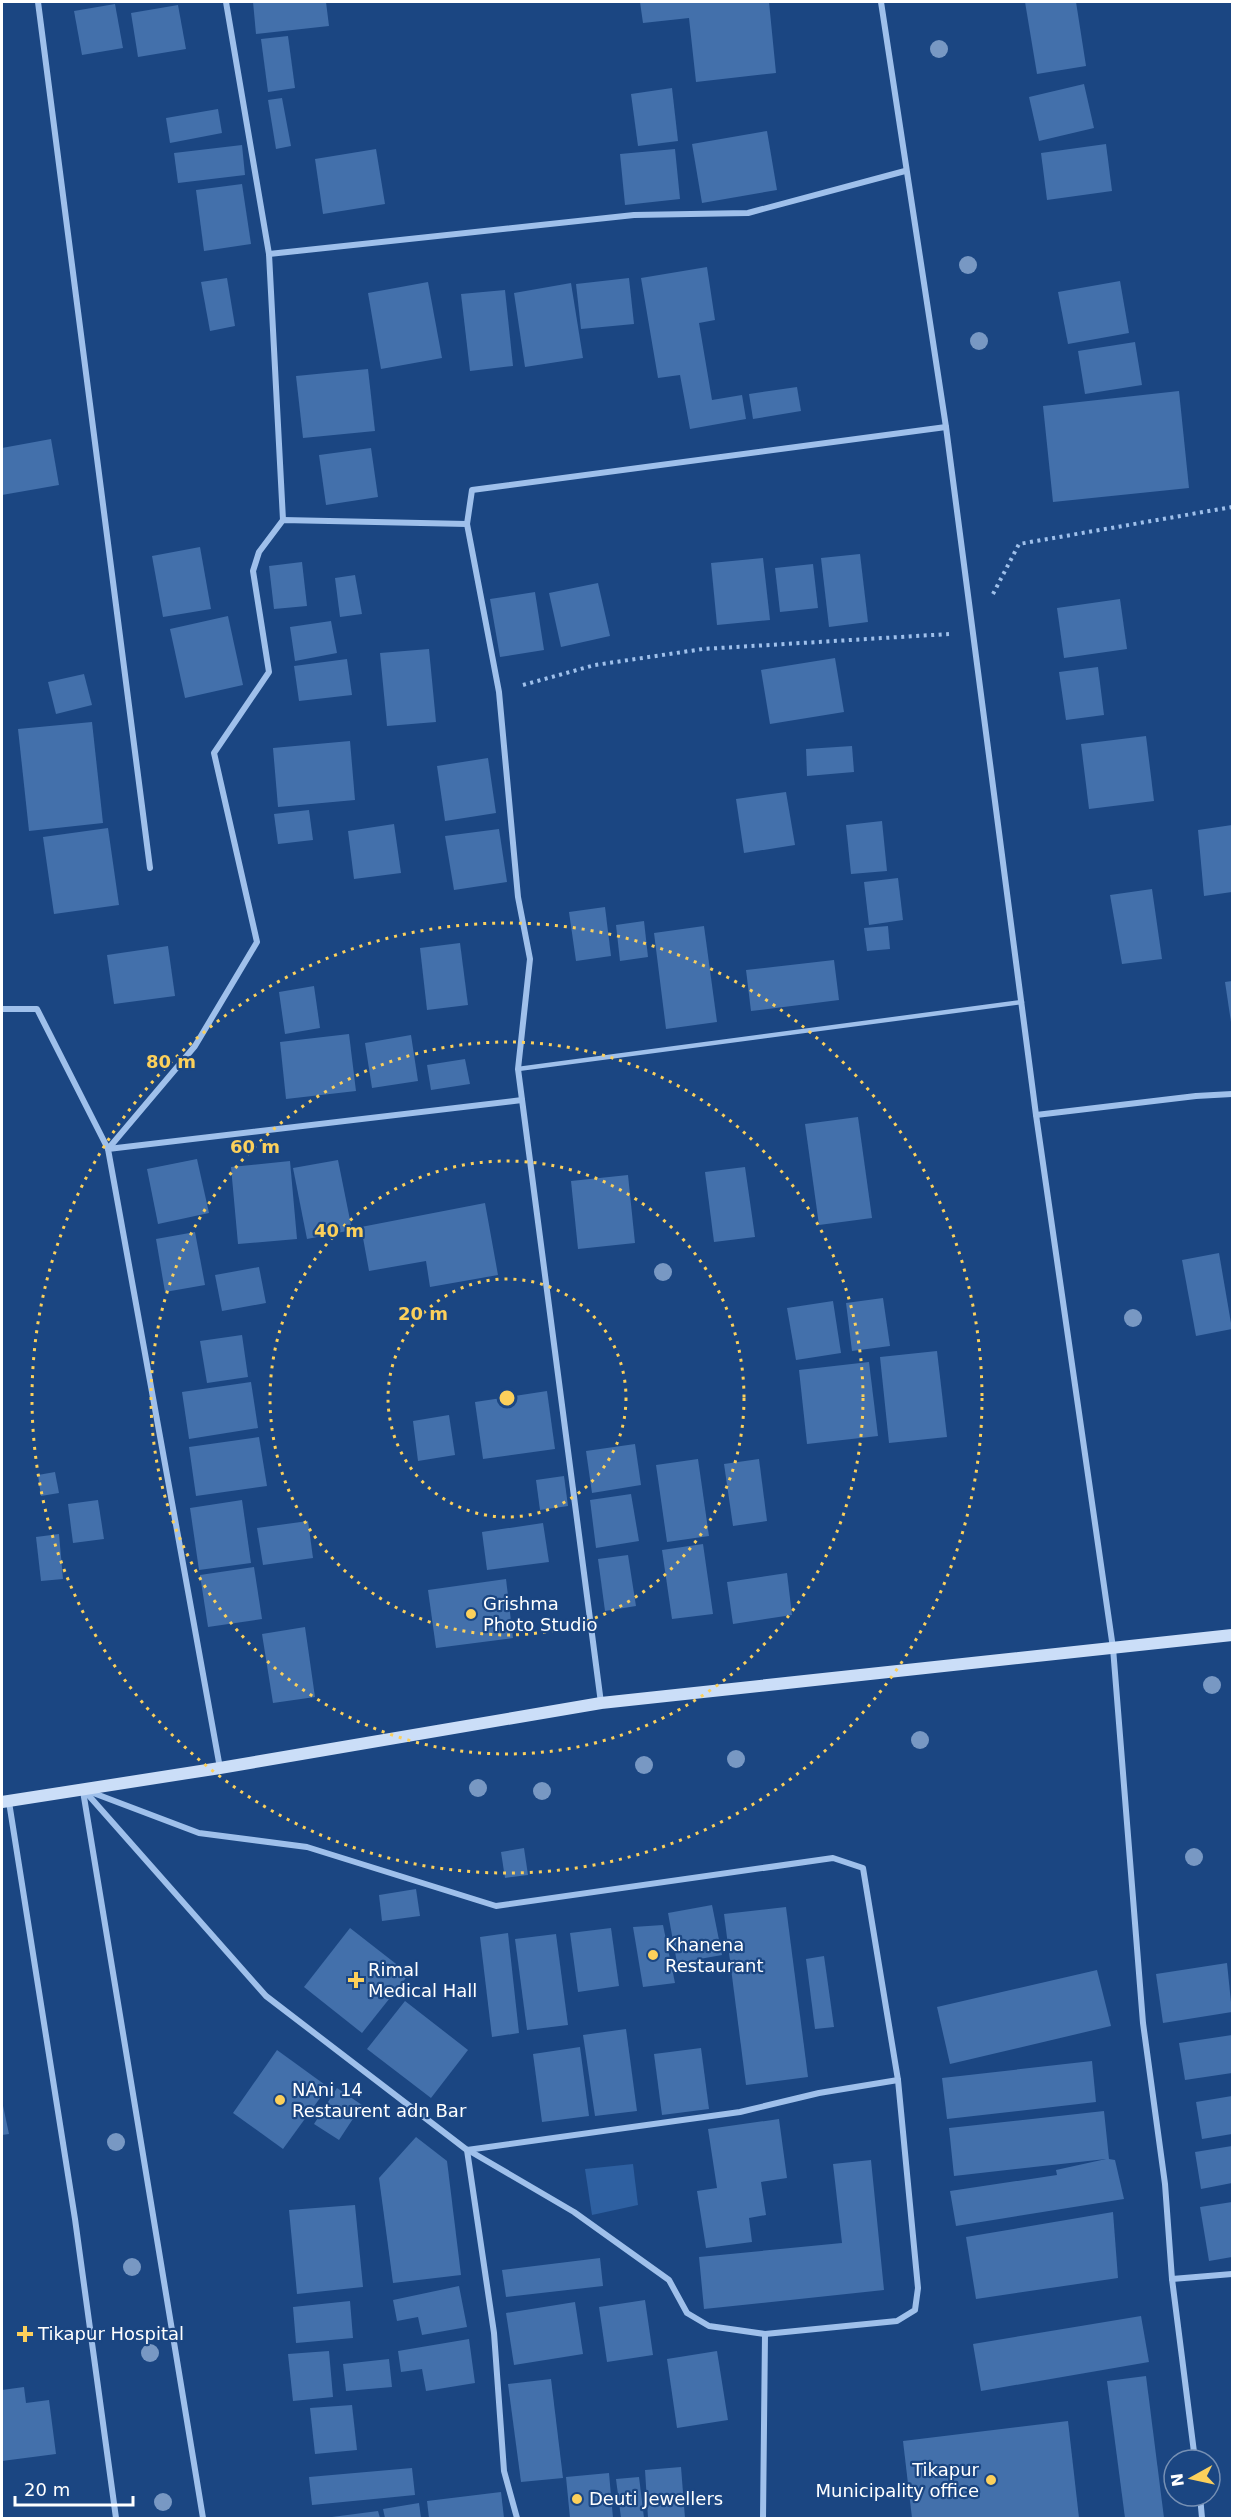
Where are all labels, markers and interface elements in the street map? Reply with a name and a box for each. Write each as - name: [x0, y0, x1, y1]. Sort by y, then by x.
- text: 80 m: [146, 1051, 196, 1072]
- text: 60 m: [230, 1136, 280, 1157]
- text: 40 m: [314, 1220, 364, 1241]
- text: 20 m: [398, 1303, 448, 1324]
- centre of rings: [497, 1388, 517, 1408]
- place label: Grishma Photo Studio: [483, 1593, 597, 1635]
- marker: Grishma Photo Studio: [464, 1607, 478, 1621]
- place label: Khanena Restaurant: [665, 1934, 764, 1976]
- marker: Khanena Restaurant: [646, 1948, 660, 1962]
- place label: Rimal Medical Hall: [368, 1959, 477, 2001]
- marker: Rimal Medical Hall: [349, 1973, 363, 1987]
- place label: NAni 14 Restaurent adn Bar: [292, 2079, 467, 2121]
- marker: NAni 14 Restaurent adn Bar: [273, 2093, 287, 2107]
- place label: Tikapur Hospital: [37, 2323, 184, 2344]
- marker: Tikapur Hospital: [16, 2325, 34, 2343]
- north arrow: [1162, 2448, 1222, 2508]
- place label: Tikapur Municipality office: [815, 2459, 980, 2501]
- scale bar: [15, 2469, 134, 2507]
- text: N: [1167, 2472, 1188, 2488]
- marker: Tikapur Municipality office: [984, 2473, 998, 2487]
- text: 20 m: [24, 2479, 70, 2500]
- place label: Deuti Jewellers: [589, 2488, 723, 2509]
- marker: Deuti Jewellers: [570, 2492, 584, 2506]

